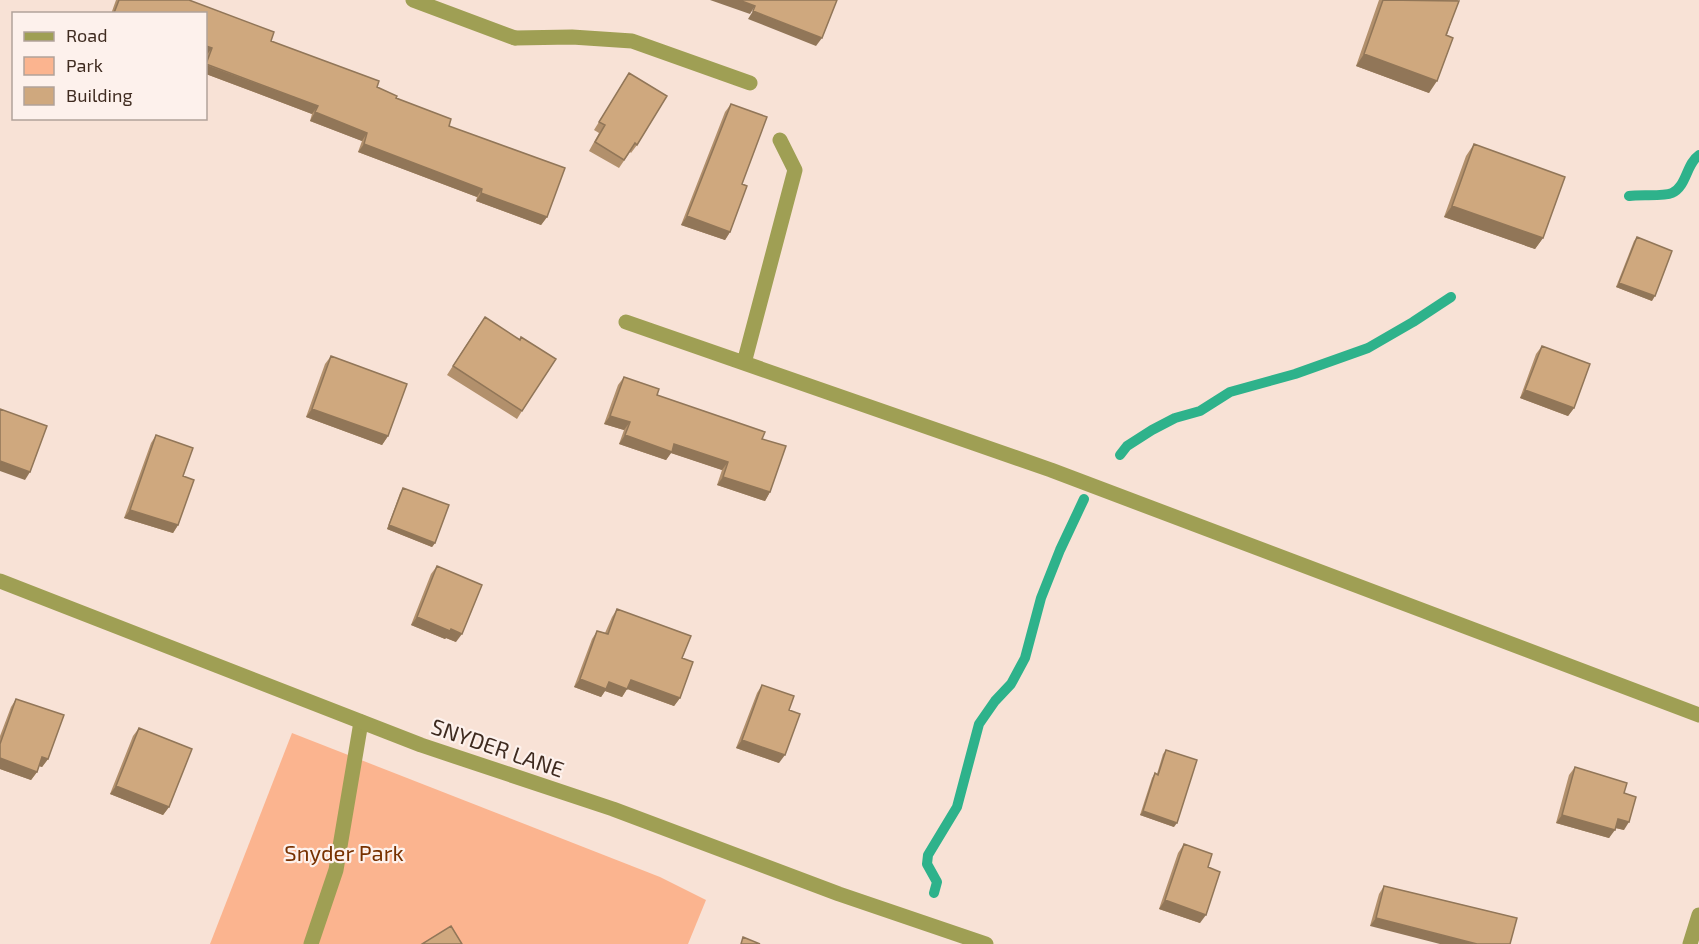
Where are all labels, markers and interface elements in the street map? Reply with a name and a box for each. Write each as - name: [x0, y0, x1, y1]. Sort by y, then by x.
- legend: [12, 12, 207, 120]
- text: Road: [66, 24, 107, 46]
- text: Park: [66, 54, 103, 76]
- text: Building: [66, 84, 133, 106]
- street label: SNYDER LANE: [428, 712, 568, 782]
- park label: Snyder Park: [284, 839, 404, 865]

